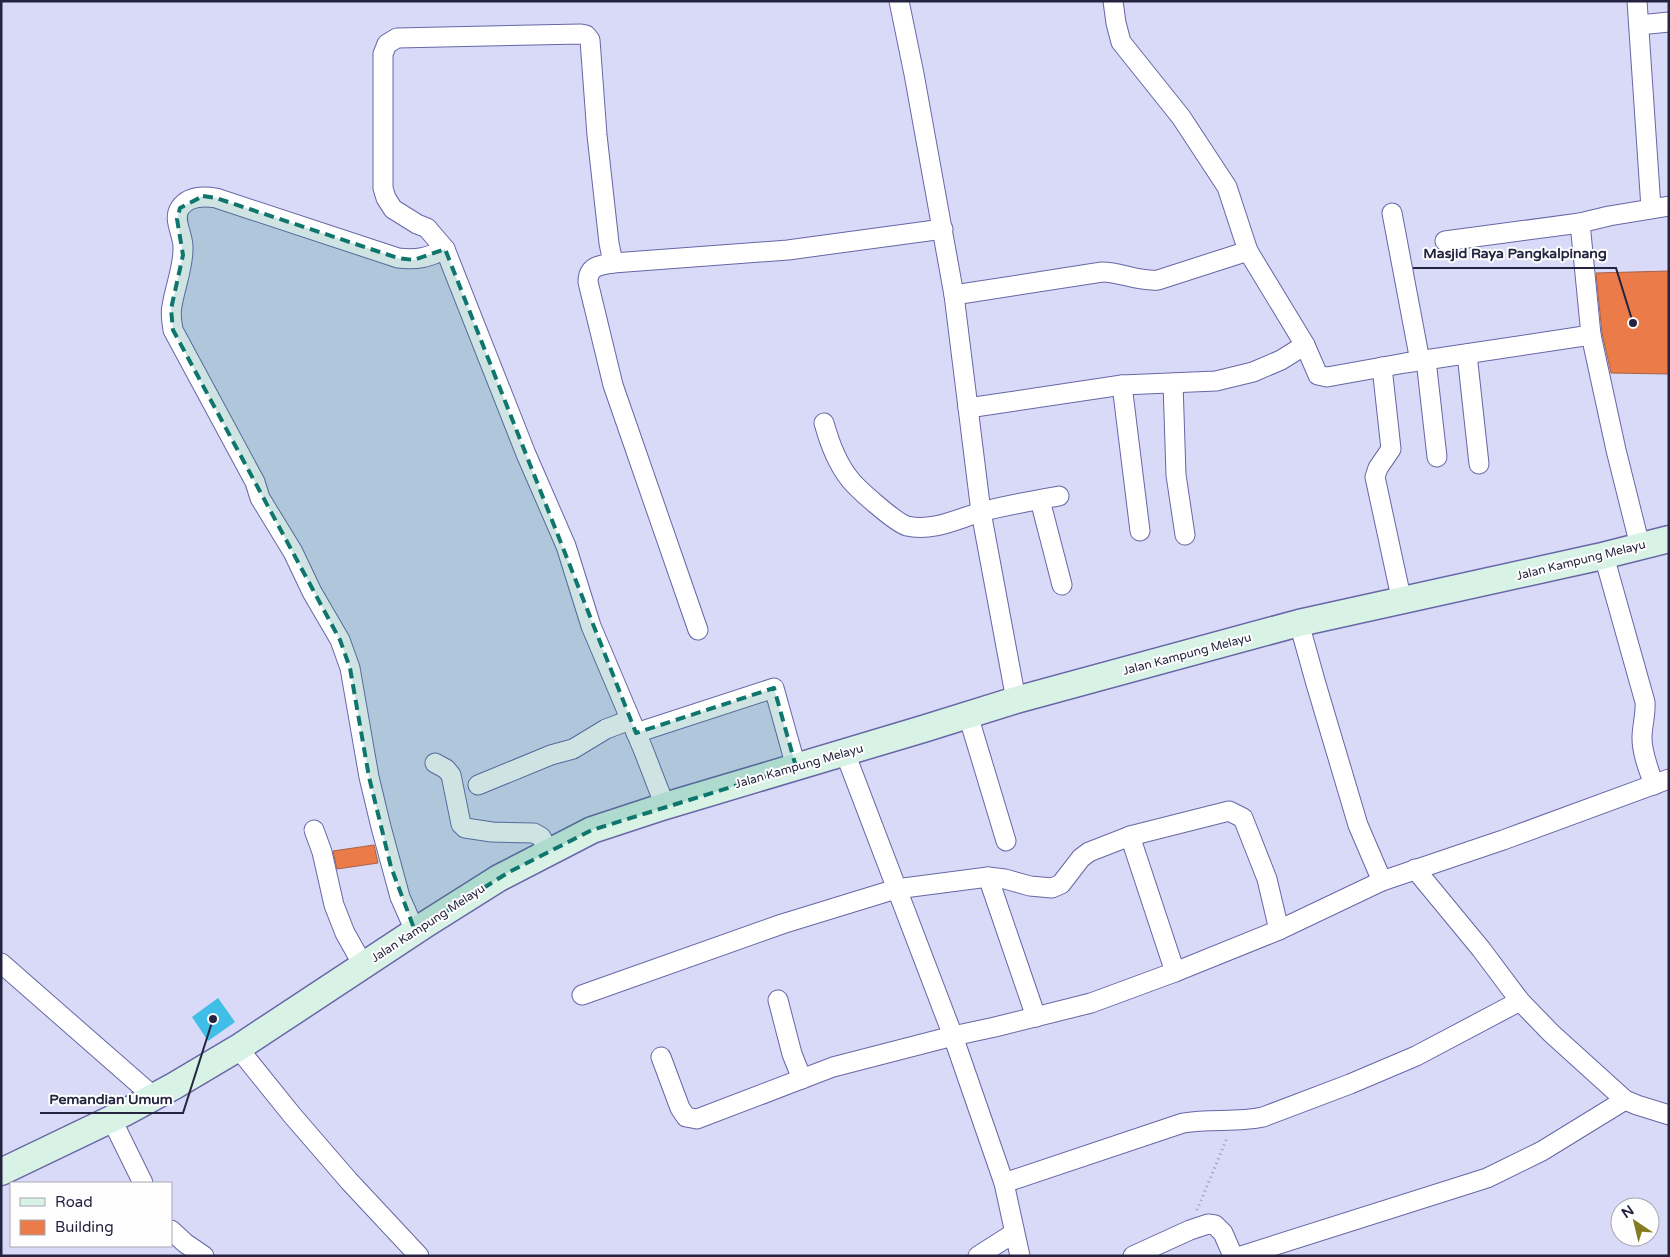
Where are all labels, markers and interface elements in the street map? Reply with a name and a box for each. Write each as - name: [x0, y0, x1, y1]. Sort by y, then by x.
- callout: Masjid Raya Pangkalpinang: [1413, 239, 1616, 268]
- text: Masjid Raya Pangkalpinang: [1423, 245, 1607, 262]
- street label: Jalan Kampung Melayu: [1515, 537, 1647, 583]
- street label: Jalan Kampung Melayu: [1121, 630, 1253, 678]
- street label: Jalan Kampung Melayu: [733, 741, 865, 791]
- street label: Jalan Kampung Melayu: [369, 881, 487, 965]
- callout: Pemandian Umum: [40, 1084, 183, 1113]
- text: Pemandian Umum: [49, 1091, 173, 1108]
- legend: [10, 1182, 172, 1247]
- text: Road: [55, 1193, 93, 1211]
- north arrow: [1610, 1197, 1660, 1247]
- text: N: [1618, 1202, 1637, 1222]
- text: Building: [55, 1218, 114, 1236]

